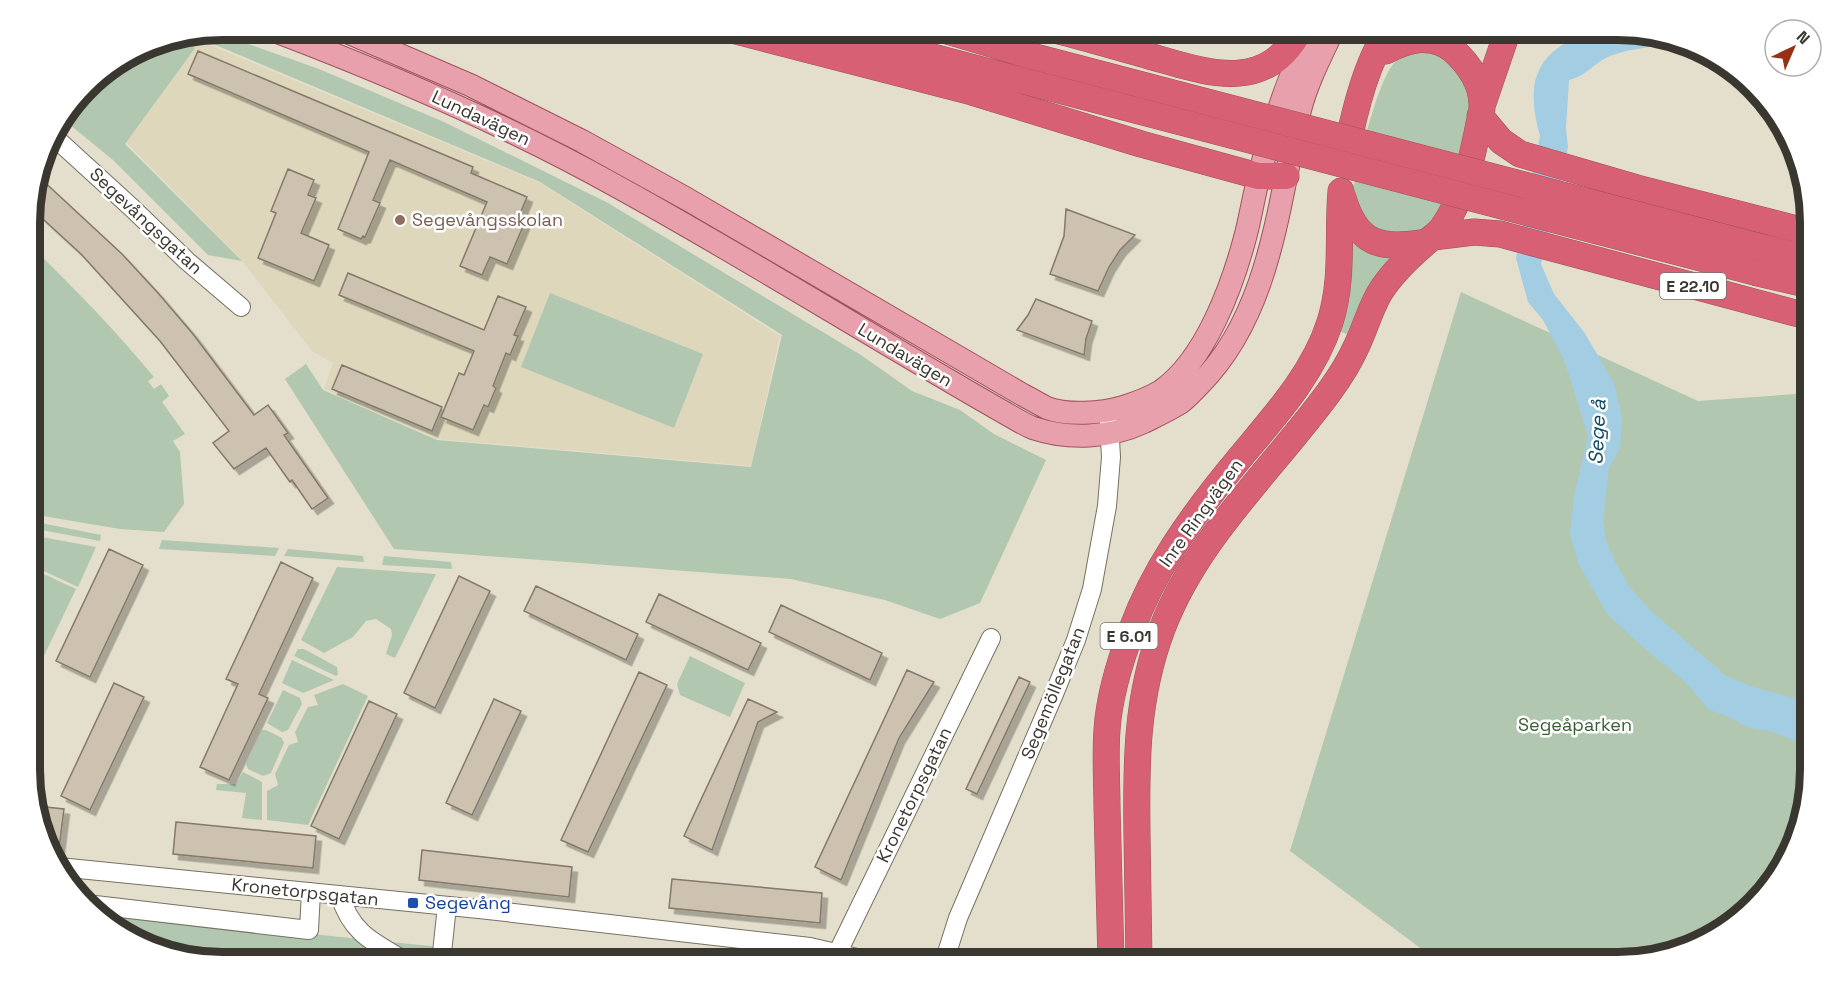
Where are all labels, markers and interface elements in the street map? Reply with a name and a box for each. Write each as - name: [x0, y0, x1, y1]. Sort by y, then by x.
- north arrow: [1763, 18, 1823, 78]
- text: N: [1792, 26, 1814, 49]
- street label: Lundavägen: [428, 85, 534, 150]
- street label: Segevångsgatan: [85, 162, 208, 279]
- place label: Segevångsskolan: [412, 208, 563, 231]
- marker: Segevångsskolan: [393, 213, 407, 227]
- road number: E 22.10: [1660, 273, 1726, 299]
- street label: Lundavägen: [854, 317, 957, 392]
- water label: Sege å: [1582, 398, 1612, 465]
- street label: Inre Ringvägen: [1154, 454, 1248, 571]
- street label: Segemöllegatan: [1015, 623, 1090, 762]
- road number: E 6.01: [1100, 623, 1158, 649]
- park label: Segeåparken: [1518, 713, 1632, 736]
- street label: Kronetorpsgatan: [871, 723, 956, 866]
- street label: Kronetorpsgatan: [230, 872, 380, 911]
- place label: Segevång: [425, 891, 511, 914]
- marker: Segevång: [406, 896, 420, 910]

